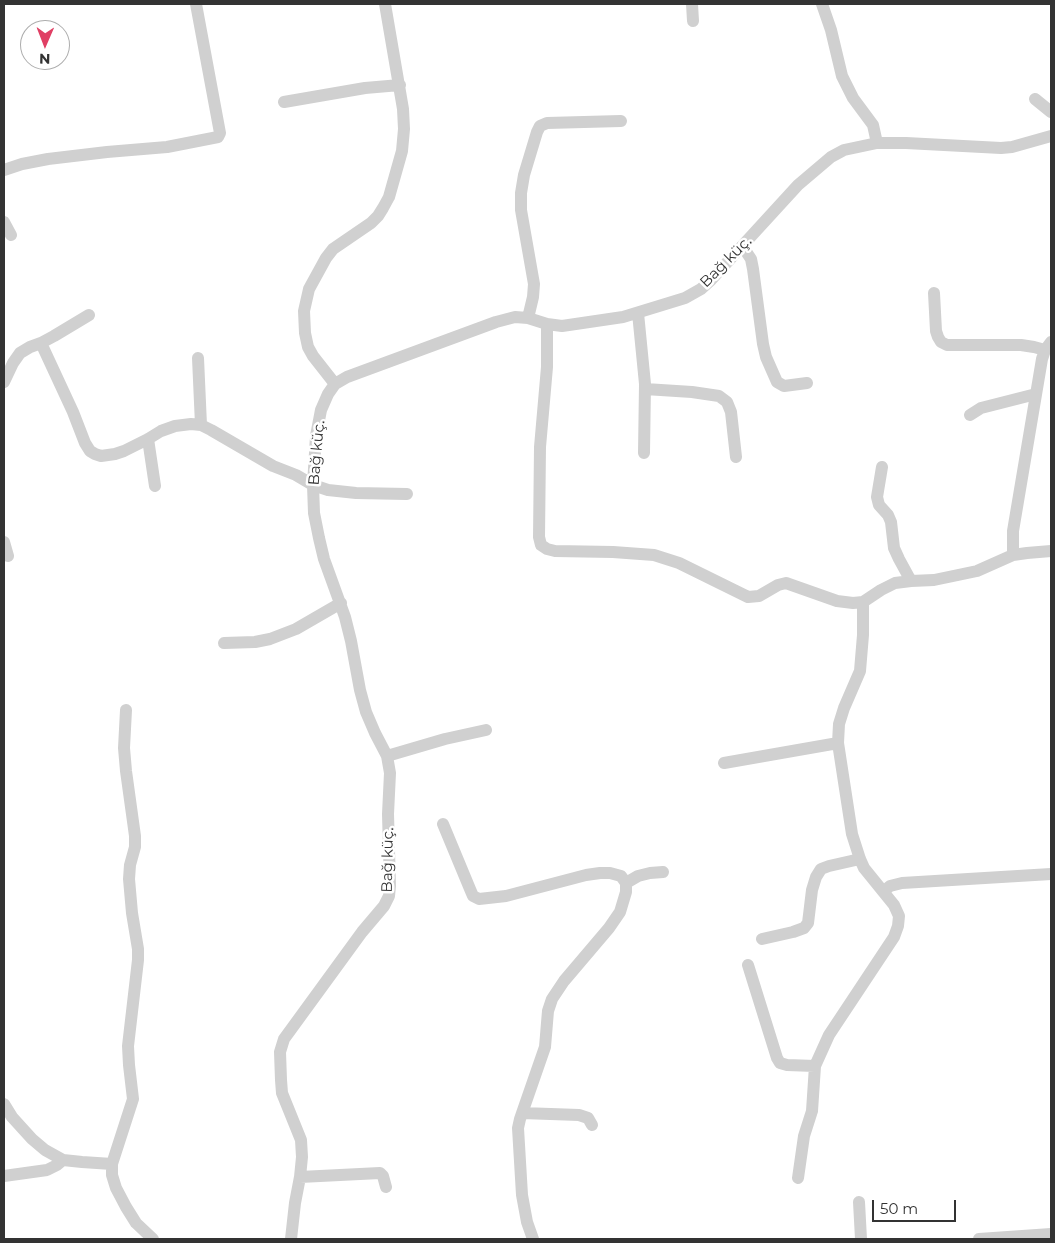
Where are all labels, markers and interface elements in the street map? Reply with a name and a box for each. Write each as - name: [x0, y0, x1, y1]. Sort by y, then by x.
- north arrow: [20, 20, 70, 70]
- text: N: [39, 50, 51, 68]
- street label: Bağ küç.: [697, 233, 755, 291]
- street label: Bağ küç.: [305, 420, 329, 486]
- street label: Bağ küç.: [378, 827, 398, 893]
- scale bar: [875, 1190, 959, 1222]
- text: 50 m: [880, 1199, 918, 1218]

